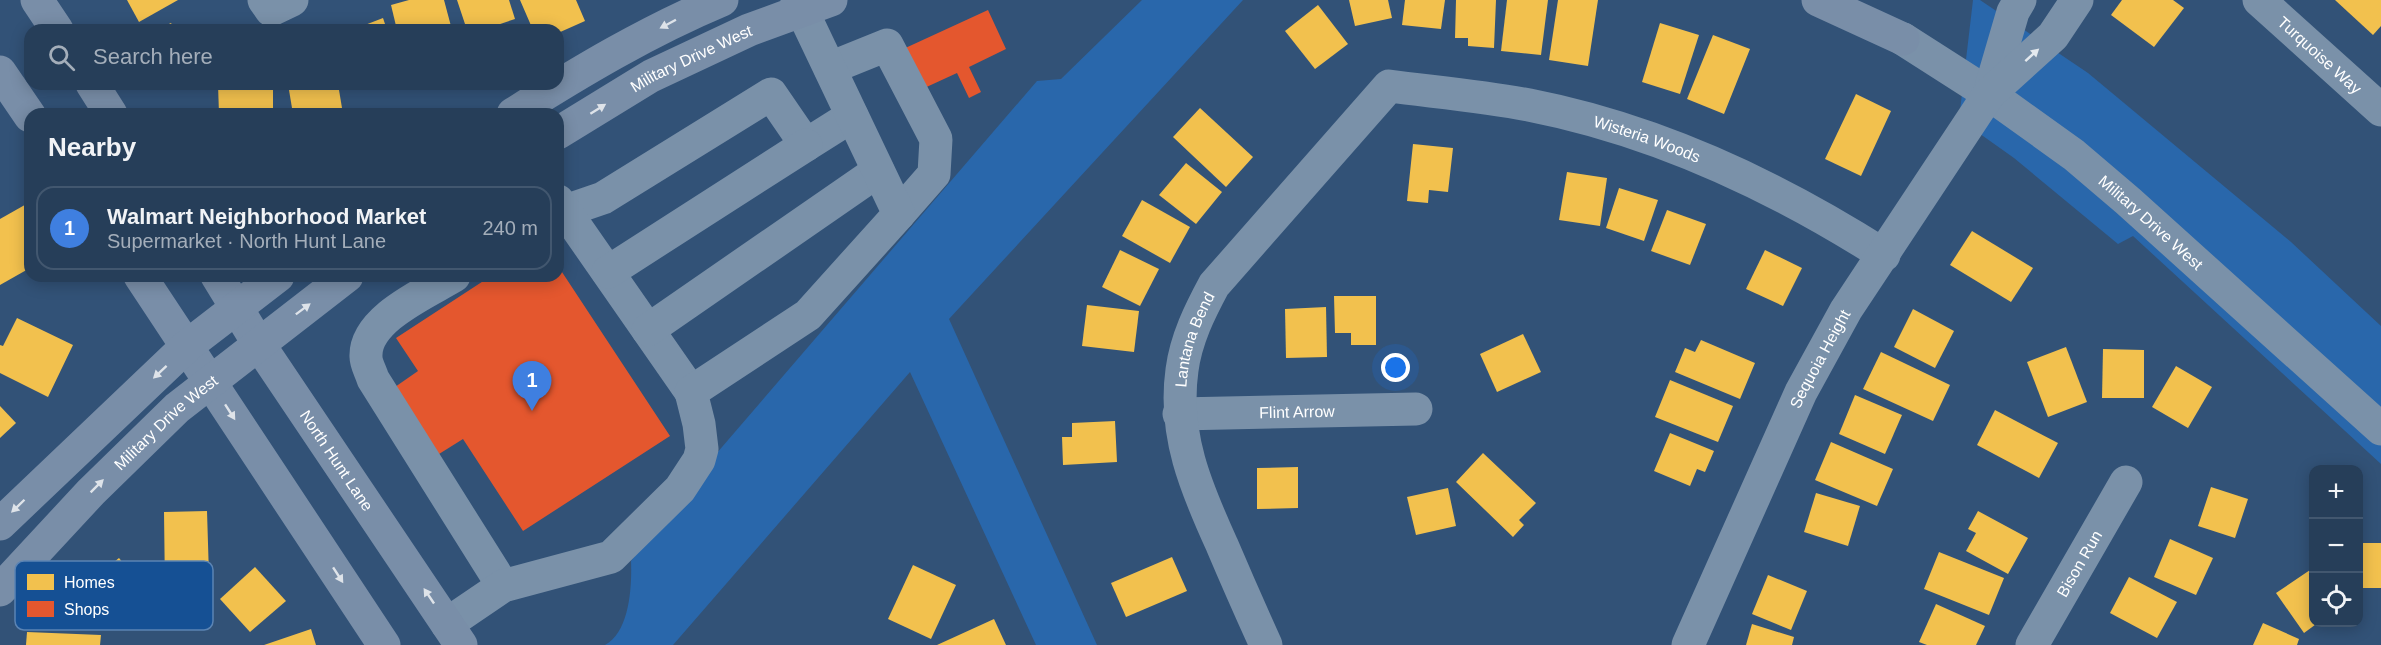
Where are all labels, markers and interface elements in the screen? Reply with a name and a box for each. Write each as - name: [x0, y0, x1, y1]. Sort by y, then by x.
- street label: Turquoise Way: [2275, 13, 2365, 97]
- one-way arrow: [660, 19, 677, 29]
- street label: Military Drive West: [627, 21, 755, 95]
- search box: [24, 24, 564, 90]
- icon: search: [45, 41, 78, 74]
- text: Search here: [93, 44, 213, 69]
- one-way arrow: [2024, 49, 2039, 62]
- one-way arrow: [590, 103, 606, 114]
- street label: Wisteria Woods: [1592, 112, 1703, 165]
- text: Nearby: [48, 132, 136, 162]
- street label: Military Drive West: [2096, 172, 2207, 273]
- text: Walmart Neighborhood Market: [107, 204, 426, 229]
- text: 1: [64, 217, 75, 239]
- text: 240 m: [482, 217, 538, 239]
- text: Supermarket · North Hunt Lane: [107, 230, 386, 252]
- street label: Lantana Bend: [1172, 289, 1217, 388]
- one-way arrow: [295, 304, 310, 316]
- street label: Sequoia Height: [1786, 306, 1853, 411]
- your location: [1381, 353, 1410, 382]
- pin: 1: [512, 362, 552, 411]
- one-way arrow: [152, 365, 167, 379]
- street label: Military Drive West: [111, 371, 221, 473]
- street label: Flint Arrow: [1259, 402, 1335, 421]
- one-way arrow: [224, 404, 236, 420]
- street label: North Hunt Lane: [297, 407, 377, 514]
- map controls: [2309, 465, 2363, 627]
- button: +: [2309, 465, 2363, 519]
- one-way arrow: [90, 479, 104, 493]
- one-way arrow: [11, 499, 26, 512]
- button: −: [2309, 519, 2363, 573]
- street label: Bison Run: [2053, 527, 2105, 600]
- legend: [15, 561, 213, 630]
- one-way arrow: [332, 567, 343, 583]
- button: locate: [2309, 573, 2363, 627]
- text: Homes: [64, 574, 115, 591]
- one-way arrow: [423, 588, 434, 605]
- text: Shops: [64, 601, 109, 618]

